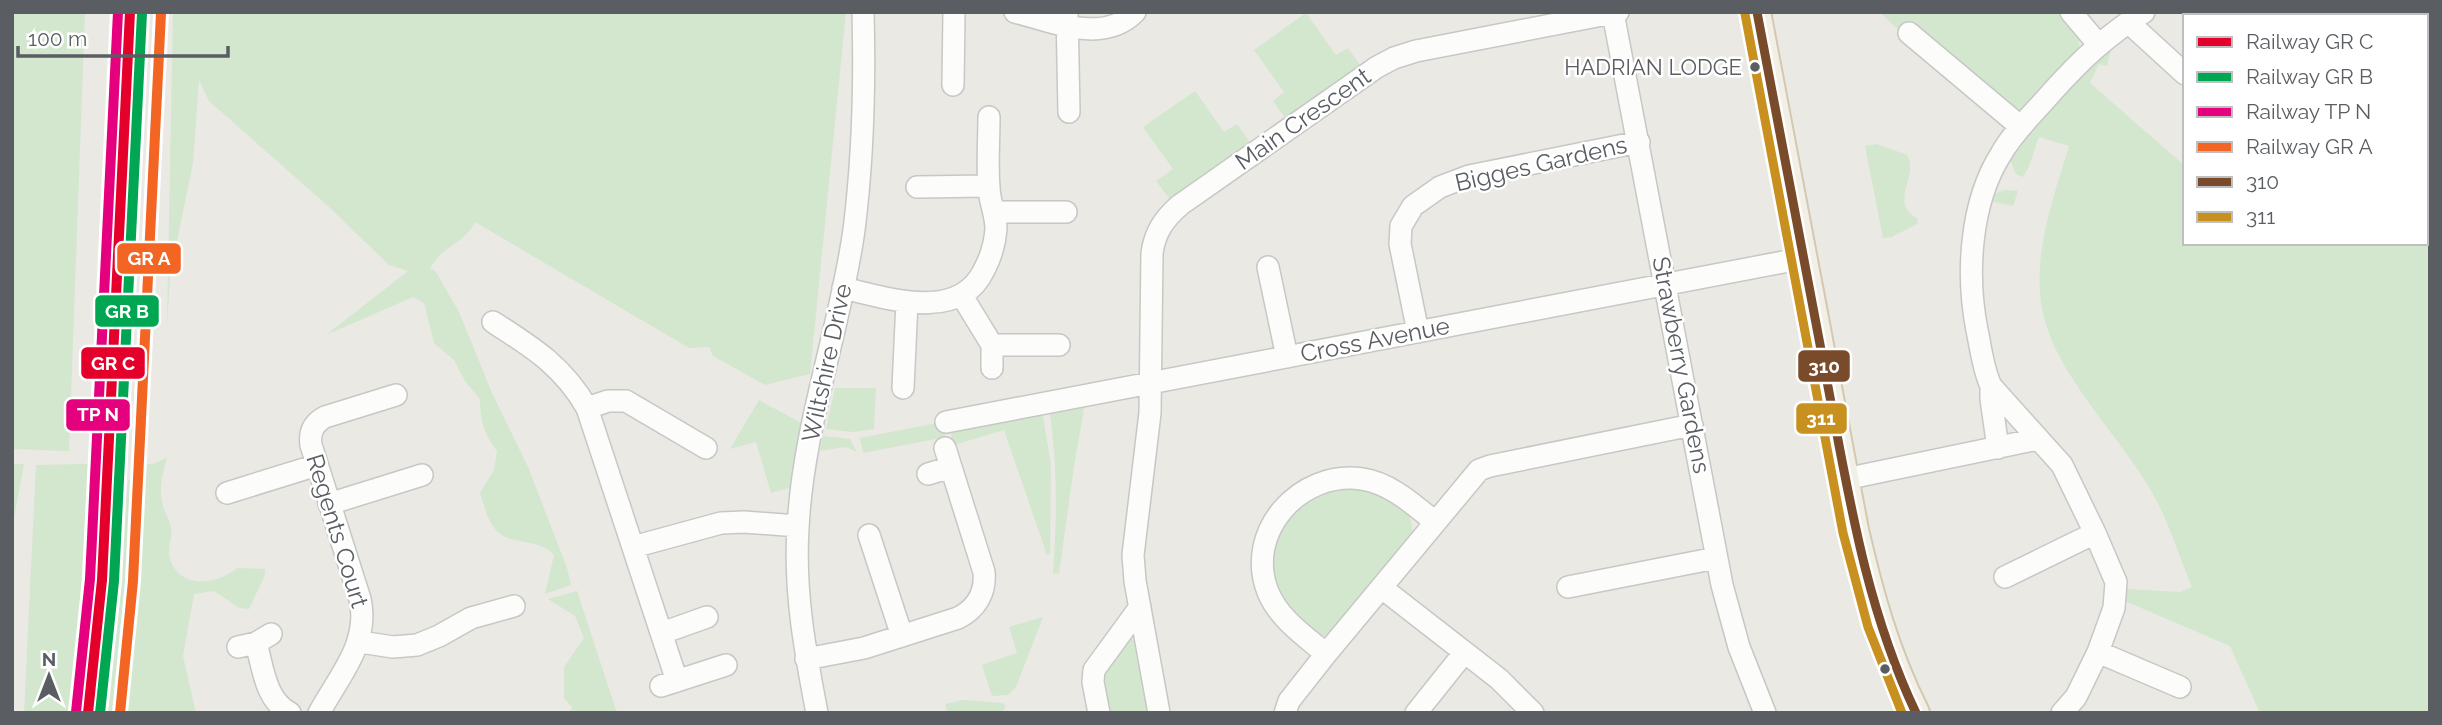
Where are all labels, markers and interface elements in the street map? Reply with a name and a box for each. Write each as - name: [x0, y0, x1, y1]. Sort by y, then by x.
- scale bar: [18, 14, 228, 58]
- legend: [2183, 14, 2428, 245]
- text: 100 m: [28, 26, 87, 51]
- text: Railway GR C: [2246, 29, 2374, 54]
- place label: HADRIAN LODGE: [1564, 54, 1742, 80]
- marker: HADRIAN LODGE: [1748, 60, 1762, 74]
- street label: Main Crescent: [1229, 61, 1376, 176]
- text: Railway GR B: [2246, 64, 2373, 89]
- text: Railway TP N: [2246, 99, 2371, 124]
- street label: Bigges Gardens: [1452, 130, 1630, 197]
- text: Railway GR A: [2246, 134, 2373, 159]
- text: 310: [2246, 169, 2279, 194]
- text: 311: [2246, 204, 2275, 229]
- line badge: GR A: [116, 242, 182, 275]
- text: GR A: [127, 247, 171, 269]
- street label: Strawberry Gardens: [1646, 254, 1717, 476]
- street label: Wiltshire Drive: [796, 281, 857, 445]
- line badge: GR B: [94, 294, 160, 328]
- text: GR B: [105, 300, 149, 322]
- street label: Cross Avenue: [1298, 311, 1452, 368]
- line badge: GR C: [80, 346, 146, 380]
- line badge: 310: [1797, 349, 1851, 383]
- text: GR C: [91, 352, 135, 374]
- text: 310: [1808, 355, 1840, 377]
- line badge: TP N: [65, 398, 131, 432]
- line badge: 311: [1795, 402, 1848, 435]
- text: TP N: [77, 403, 119, 425]
- text: 311: [1806, 407, 1836, 429]
- street label: Regents Court: [300, 450, 375, 611]
- north arrow: [14, 641, 84, 711]
- text: N: [42, 648, 56, 670]
- unlabelled marker: [1878, 662, 1892, 676]

